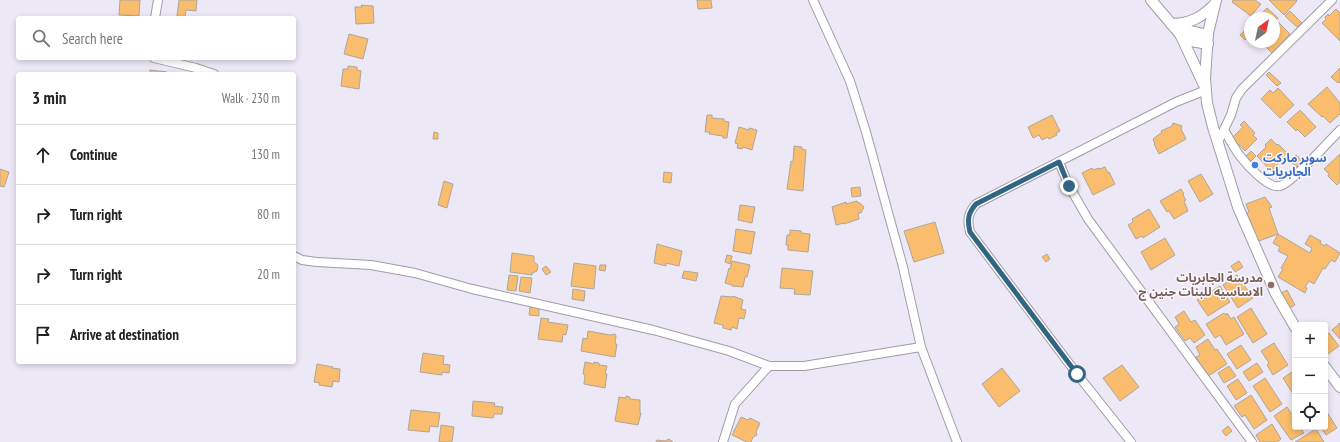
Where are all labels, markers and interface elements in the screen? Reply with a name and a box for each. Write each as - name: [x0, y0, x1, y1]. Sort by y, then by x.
- north arrow: [1244, 12, 1280, 48]
- search box: [16, 16, 296, 60]
- icon: search: [30, 27, 52, 49]
- text: Search here: [62, 29, 123, 48]
- text: 3 min: [32, 87, 66, 109]
- text: Walk · 230 m: [222, 90, 280, 107]
- icon: ahead: [32, 144, 54, 166]
- text: Continue: [70, 145, 117, 164]
- text: 130 m: [251, 146, 280, 163]
- place label: سوبر ماركت الجابريات: [1263, 150, 1327, 179]
- marker: سوبر ماركت الجابريات: [1250, 160, 1260, 170]
- route end: [1060, 177, 1078, 195]
- icon: right: [32, 204, 54, 226]
- text: Turn right: [70, 205, 122, 224]
- text: 80 m: [257, 206, 280, 223]
- icon: right: [32, 264, 54, 286]
- text: Turn right: [70, 265, 122, 284]
- text: 20 m: [257, 266, 280, 283]
- place label: مدرسة الجابريات الاساسيه للبنات جنين ج: [1139, 270, 1263, 301]
- marker: مدرسة الجابريات الاساسيه للبنات جنين ج: [1266, 280, 1276, 290]
- map controls: [1292, 322, 1328, 430]
- button: +: [1292, 322, 1328, 358]
- icon: arrive: [32, 324, 54, 346]
- text: Arrive at destination: [70, 325, 179, 344]
- button: −: [1292, 358, 1328, 394]
- route start: [1068, 365, 1086, 383]
- button: locate: [1292, 394, 1328, 430]

